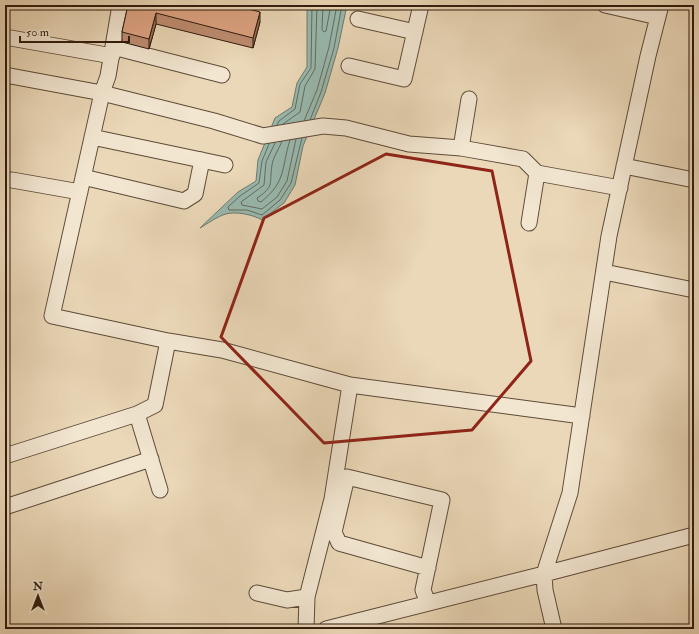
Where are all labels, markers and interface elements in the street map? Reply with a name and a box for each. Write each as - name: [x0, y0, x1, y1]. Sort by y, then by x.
- scale bar: [20, 18, 129, 44]
- text: 50 m: [26, 25, 50, 40]
- north arrow: [18, 576, 58, 616]
- text: N: [32, 580, 44, 593]

